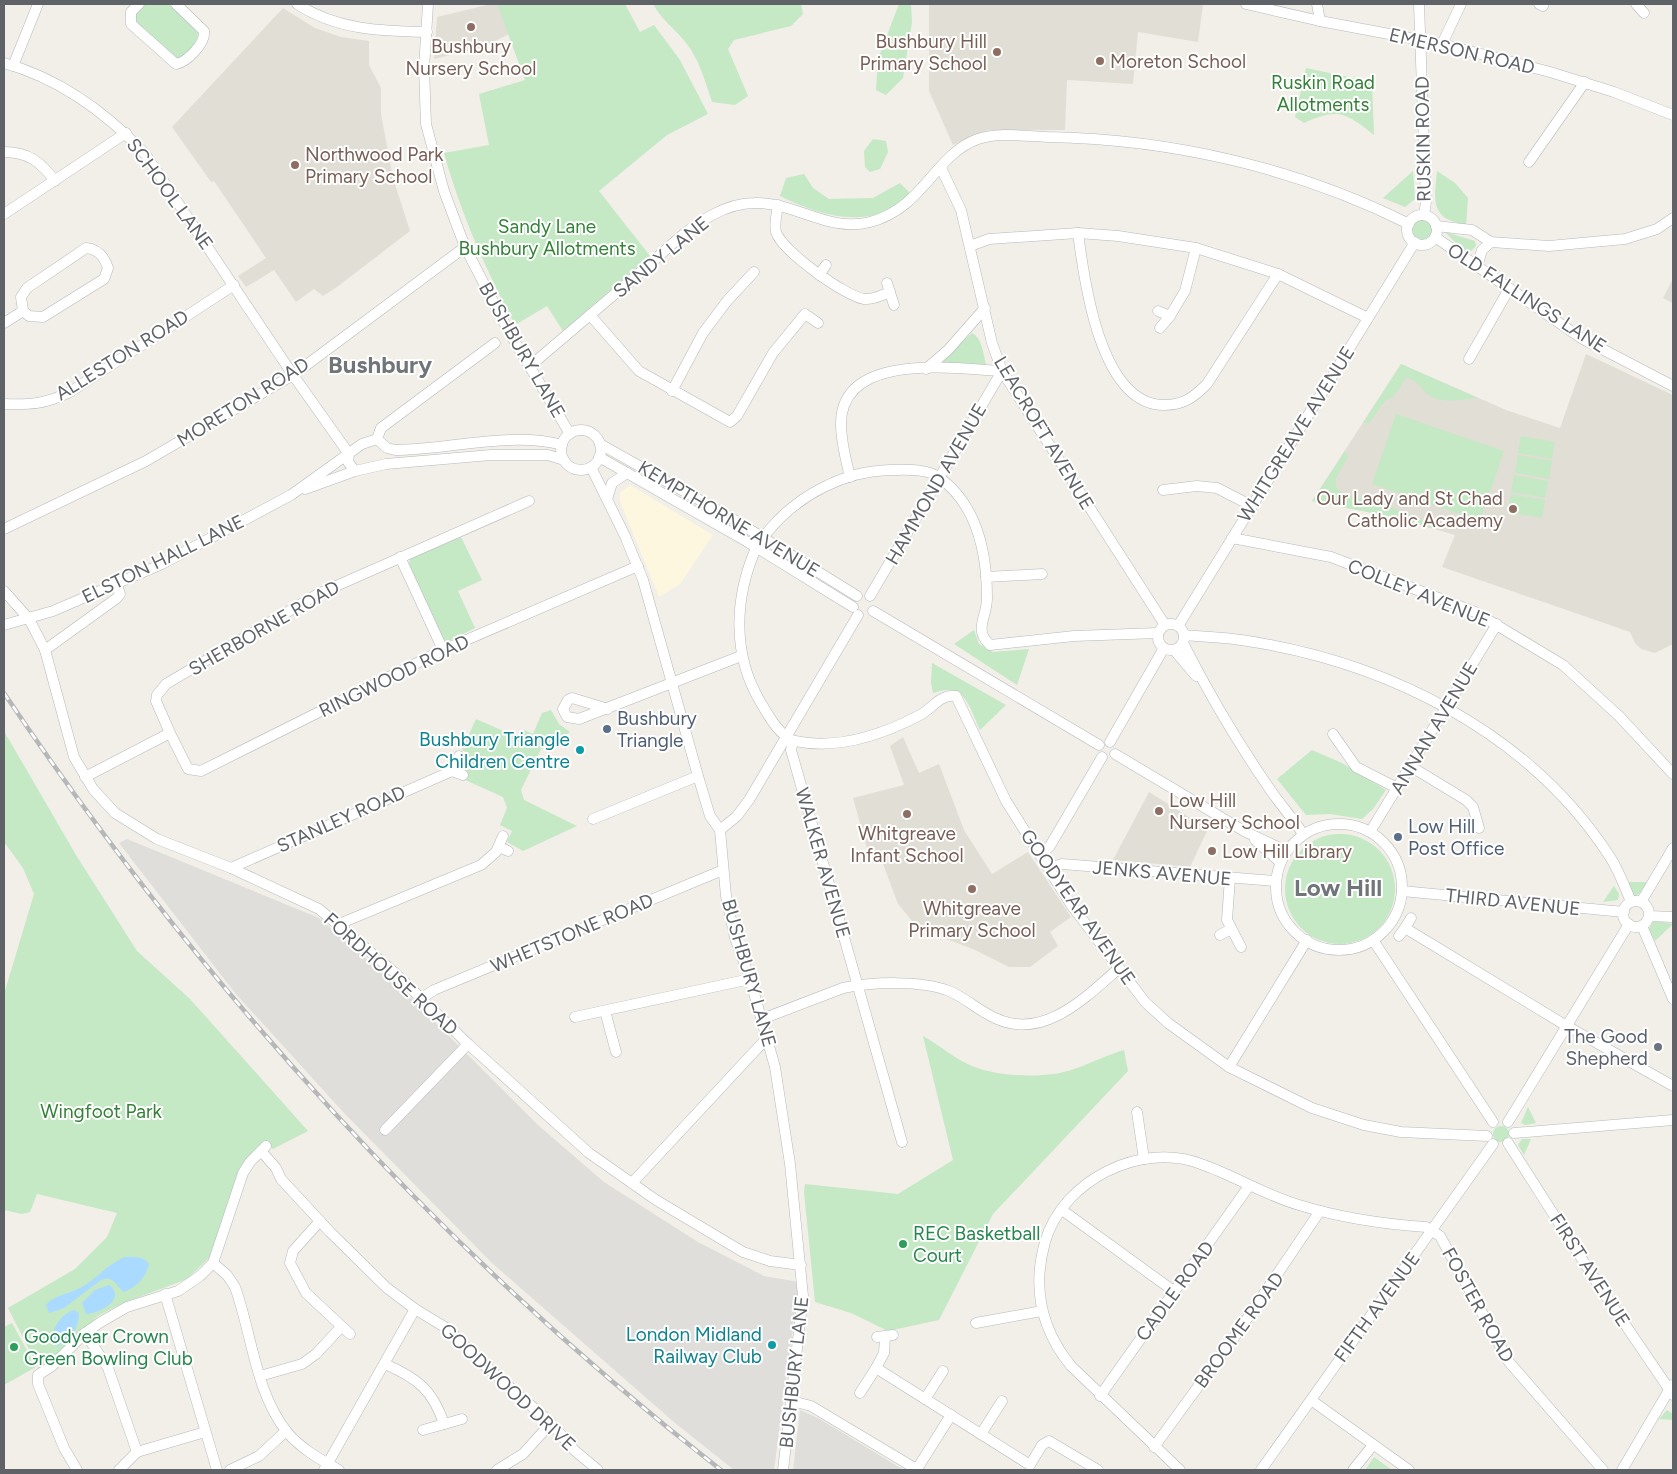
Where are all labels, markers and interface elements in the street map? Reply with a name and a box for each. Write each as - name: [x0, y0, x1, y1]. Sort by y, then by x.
- marker: Bushbury Nursery School: [465, 21, 477, 33]
- street label: EMERSON ROAD: [1387, 23, 1537, 79]
- place label: Bushbury Hill Primary School: [860, 30, 987, 75]
- place label: Bushbury Nursery School: [406, 35, 536, 80]
- marker: Bushbury Hill Primary School: [991, 46, 1003, 58]
- place label: Moreton School: [1110, 50, 1246, 73]
- marker: Moreton School: [1094, 55, 1106, 67]
- park label: Ruskin Road Allotments: [1271, 71, 1375, 116]
- street label: RUSKIN ROAD: [1410, 76, 1436, 202]
- street label: SCHOOL LANE: [122, 134, 218, 254]
- place label: Northwood Park Primary School: [305, 143, 444, 188]
- marker: Northwood Park Primary School: [289, 159, 301, 171]
- street label: SANDY LANE: [608, 211, 714, 303]
- park label: Sandy Lane Bushbury Allotments: [458, 215, 636, 260]
- street label: OLD FALLINGS LANE: [1443, 238, 1611, 358]
- street label: BUSHBURY LANE: [474, 278, 570, 422]
- street label: ALLESTON ROAD: [51, 305, 193, 405]
- street label: WHITGREAVE AVENUE: [1233, 342, 1359, 526]
- district label: Bushbury: [328, 350, 432, 379]
- street label: MORETON ROAD: [173, 352, 313, 452]
- street label: LEACROFT AVENUE: [989, 352, 1099, 514]
- street label: HAMMOND AVENUE: [880, 399, 992, 569]
- street label: KEMPTHORNE AVENUE: [634, 456, 824, 582]
- place label: Our Lady and St Chad Catholic Academy: [1316, 487, 1503, 532]
- marker: Our Lady and St Chad Catholic Academy: [1507, 503, 1519, 515]
- street label: ELSTON HALL LANE: [78, 510, 248, 608]
- street label: COLLEY AVENUE: [1344, 554, 1494, 632]
- street label: SHERBORNE ROAD: [184, 575, 344, 681]
- street label: RINGWOOD ROAD: [315, 630, 473, 722]
- street label: ANNAN AVENUE: [1385, 658, 1483, 798]
- place label: Bushbury Triangle: [617, 707, 697, 752]
- marker: Bushbury Triangle: [601, 723, 613, 735]
- place label: Bushbury Triangle Children Centre: [419, 728, 570, 773]
- marker: Bushbury Triangle Children Centre: [574, 744, 586, 756]
- street label: STANLEY ROAD: [273, 780, 409, 858]
- street label: WALKER AVENUE: [790, 785, 856, 941]
- place label: Low Hill Nursery School: [1169, 789, 1300, 834]
- marker: Low Hill Nursery School: [1153, 805, 1165, 817]
- marker: Whitgreave Infant School: [901, 808, 913, 820]
- place label: Low Hill Post Office: [1408, 815, 1504, 860]
- place label: Whitgreave Infant School: [850, 822, 964, 867]
- street label: GOODYEAR AVENUE: [1016, 825, 1140, 989]
- marker: Low Hill Post Office: [1392, 831, 1404, 843]
- place label: Low Hill Library: [1222, 840, 1352, 863]
- marker: Low Hill Library: [1206, 845, 1218, 857]
- street label: JENKS AVENUE: [1091, 855, 1233, 891]
- district label: Low Hill: [1294, 873, 1382, 902]
- marker: Whitgreave Primary School: [966, 883, 978, 895]
- street label: THIRD AVENUE: [1444, 883, 1582, 921]
- street label: WHETSTONE ROAD: [487, 888, 657, 978]
- street label: BUSHBURY LANE: [717, 896, 781, 1050]
- place label: Whitgreave Primary School: [908, 897, 1036, 942]
- street label: FORDHOUSE ROAD: [319, 908, 463, 1040]
- place label: The Good Shepherd: [1564, 1025, 1648, 1070]
- marker: The Good Shepherd: [1652, 1041, 1664, 1053]
- park label: Wingfoot Park: [40, 1100, 162, 1123]
- street label: FIRST AVENUE: [1545, 1209, 1635, 1331]
- place label: REC Basketball Court: [913, 1222, 1040, 1267]
- street label: CADLE ROAD: [1131, 1236, 1219, 1346]
- marker: REC Basketball Court: [897, 1238, 909, 1250]
- street label: FOSTER ROAD: [1437, 1244, 1519, 1366]
- street label: FIFTH AVENUE: [1329, 1247, 1425, 1367]
- street label: BROOME ROAD: [1189, 1268, 1289, 1392]
- street label: BUSHBURY LANE: [775, 1295, 813, 1449]
- street label: GOODWOOD DRIVE: [435, 1318, 581, 1456]
- place label: London Midland Railway Club: [626, 1323, 762, 1368]
- place label: Goodyear Crown Green Bowling Club: [24, 1325, 193, 1370]
- marker: London Midland Railway Club: [766, 1339, 778, 1351]
- marker: Goodyear Crown Green Bowling Club: [8, 1341, 20, 1353]

